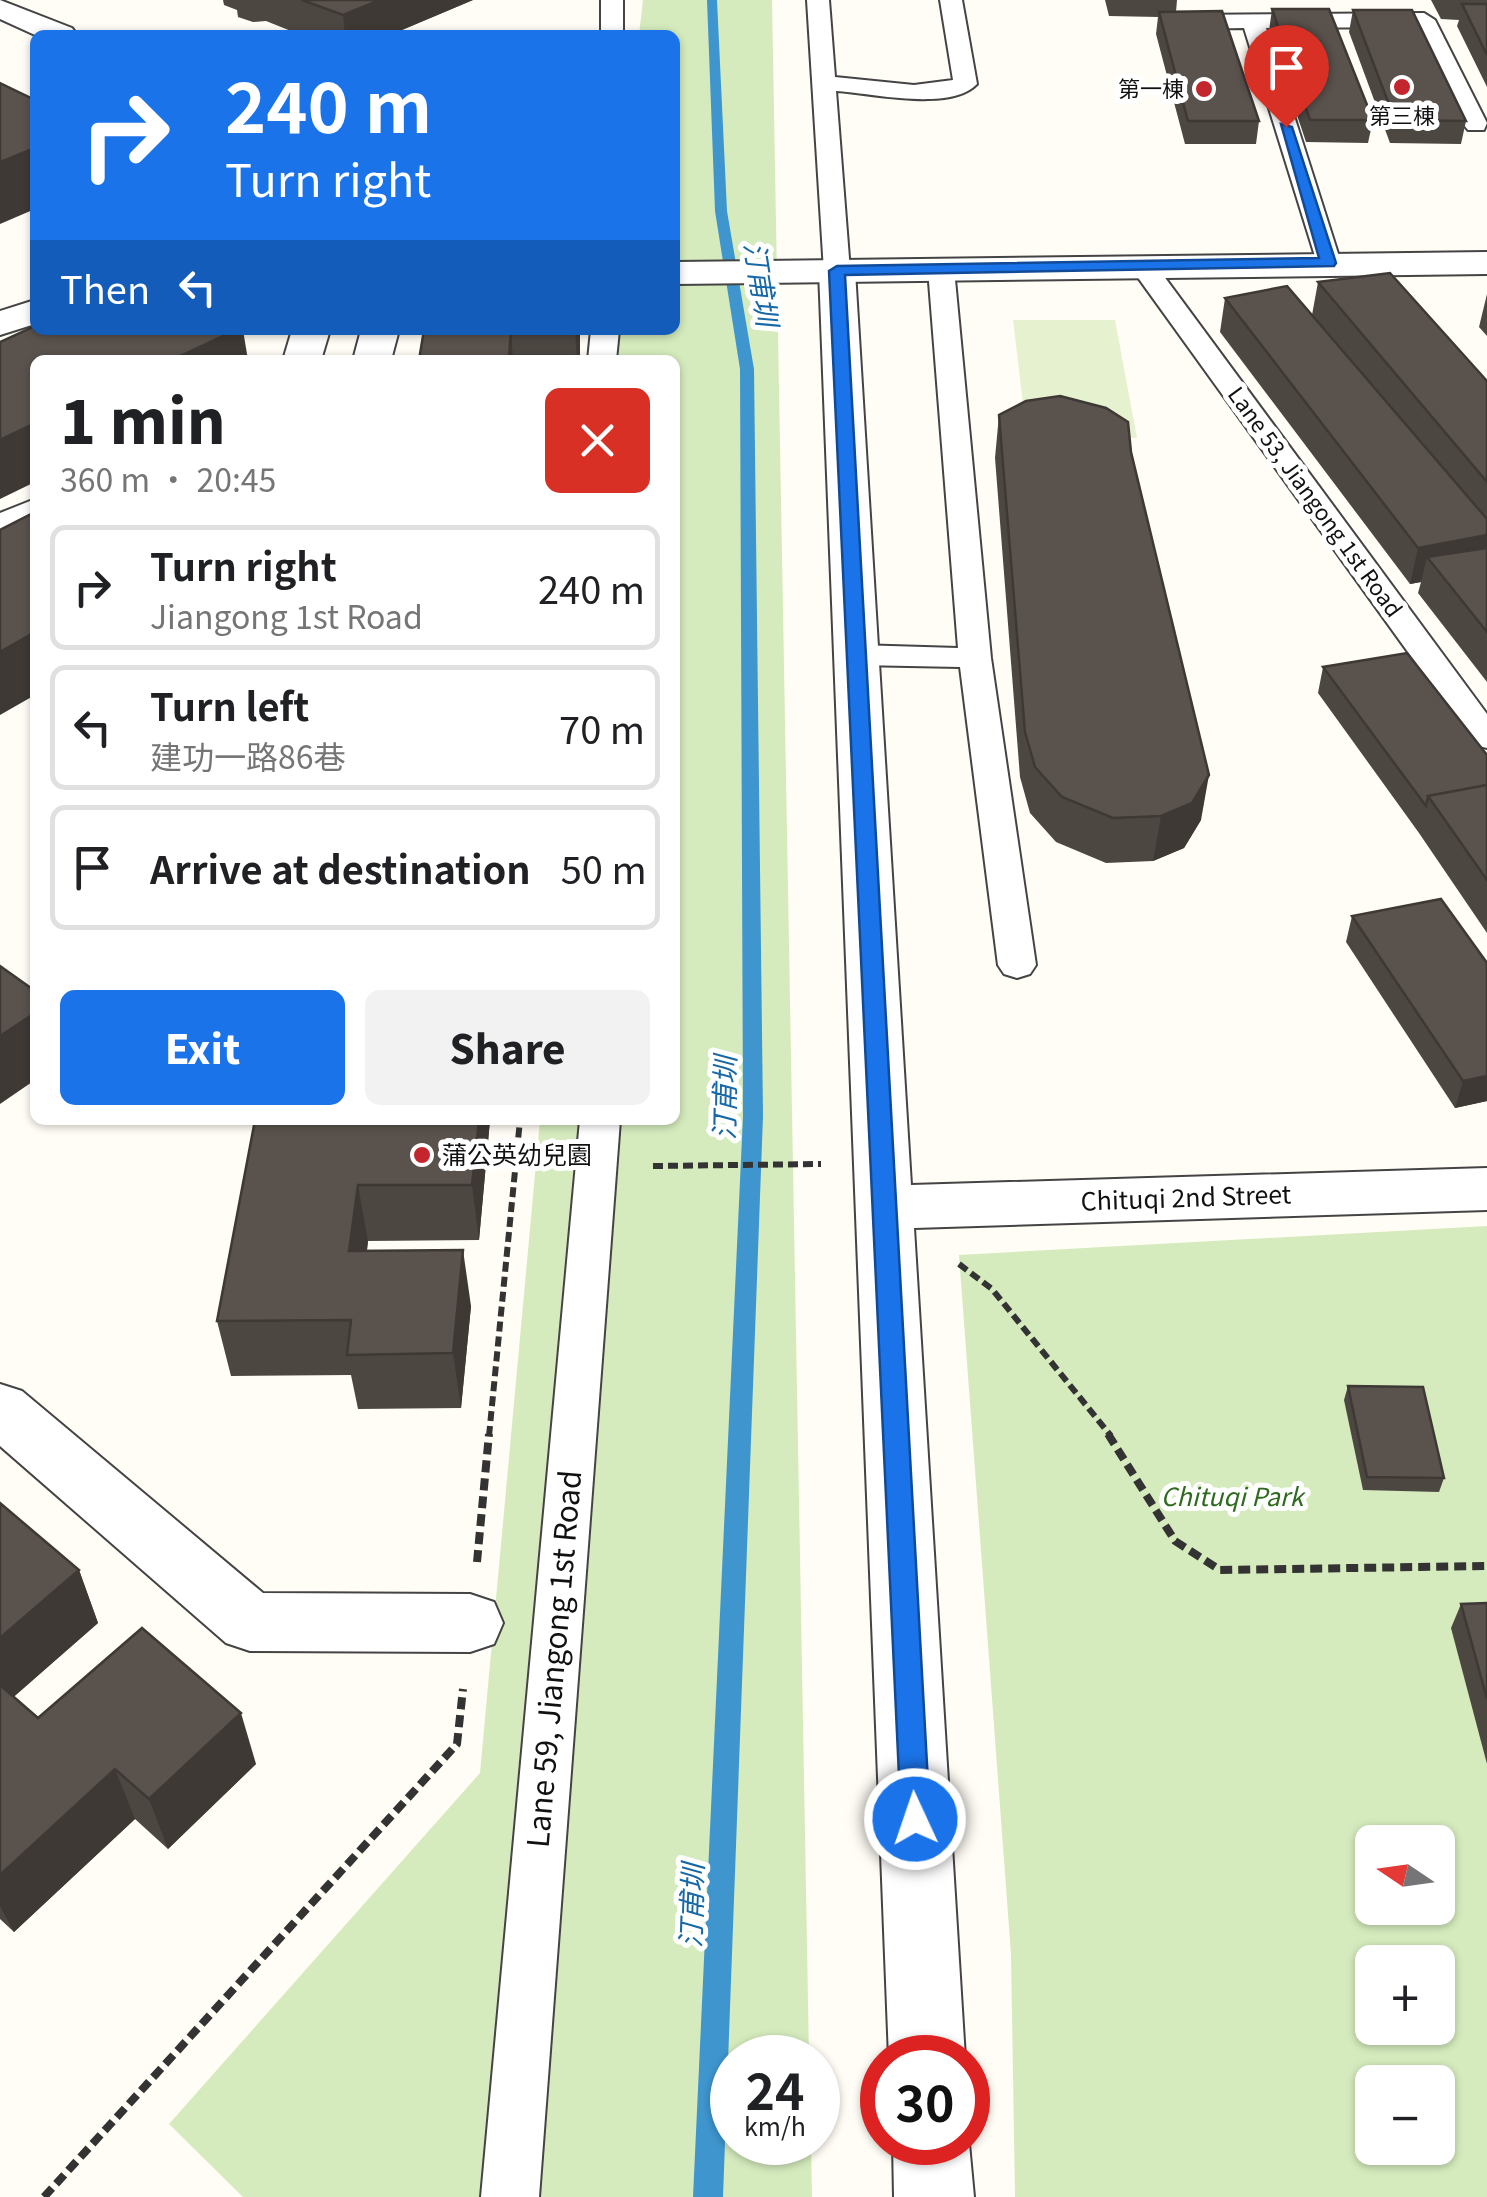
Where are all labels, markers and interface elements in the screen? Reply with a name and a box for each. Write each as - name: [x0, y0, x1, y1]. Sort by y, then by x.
- pin: [1244, 25, 1329, 128]
- icon: arrive: [1259, 40, 1314, 95]
- text: 240 m: [225, 52, 432, 153]
- icon: right: [60, 70, 190, 200]
- place label: 第一棟: [1118, 71, 1184, 103]
- marker: 第三棟: [1391, 76, 1413, 98]
- marker: 第一棟: [1193, 78, 1215, 100]
- place label: 第三棟: [1369, 98, 1435, 130]
- text: Turn right: [225, 145, 431, 210]
- water label: 汀甫圳: [737, 239, 790, 332]
- text: Then: [60, 260, 150, 315]
- icon: left: [170, 260, 225, 315]
- text: 1 min: [60, 374, 226, 461]
- street label: Lane 53, Jiangong 1st Road: [1222, 379, 1411, 623]
- button: close: [545, 388, 650, 493]
- text: 360 m · 20:45: [60, 455, 276, 501]
- text: Turn right: [150, 537, 337, 592]
- icon: right: [65, 560, 120, 615]
- text: 240 m: [538, 560, 645, 615]
- text: Jiangong 1st Road: [150, 592, 423, 638]
- text: Turn left: [150, 677, 309, 732]
- icon: left: [65, 700, 120, 755]
- text: 70 m: [559, 700, 645, 755]
- text: 建功一路86巷: [150, 732, 346, 778]
- icon: arrive: [65, 840, 120, 895]
- text: Arrive at destination: [150, 840, 531, 895]
- text: 50 m: [561, 840, 647, 895]
- button: Exit: [60, 990, 345, 1105]
- button: Share: [365, 990, 650, 1105]
- water label: 汀甫圳: [702, 1052, 744, 1140]
- place label: 蒲公英幼兒園: [442, 1135, 592, 1171]
- marker: 蒲公英幼兒園: [411, 1144, 433, 1166]
- street label: Chituqi 2nd Street: [1080, 1174, 1292, 1218]
- street label: Lane 59, Jiangong 1st Road: [514, 1468, 590, 1849]
- park label: Chituqi Park: [1161, 1477, 1307, 1513]
- position arrow: [863, 1767, 967, 1871]
- north arrow: [1355, 1825, 1455, 1925]
- map controls: [1355, 1825, 1455, 2165]
- water label: 汀甫圳: [669, 1859, 712, 1949]
- button: +: [1355, 1945, 1455, 2045]
- speed limit sign: 30: [860, 2035, 990, 2165]
- text: 24: [746, 2052, 805, 2124]
- button: −: [1355, 2065, 1455, 2165]
- text: km/h: [744, 2107, 806, 2143]

